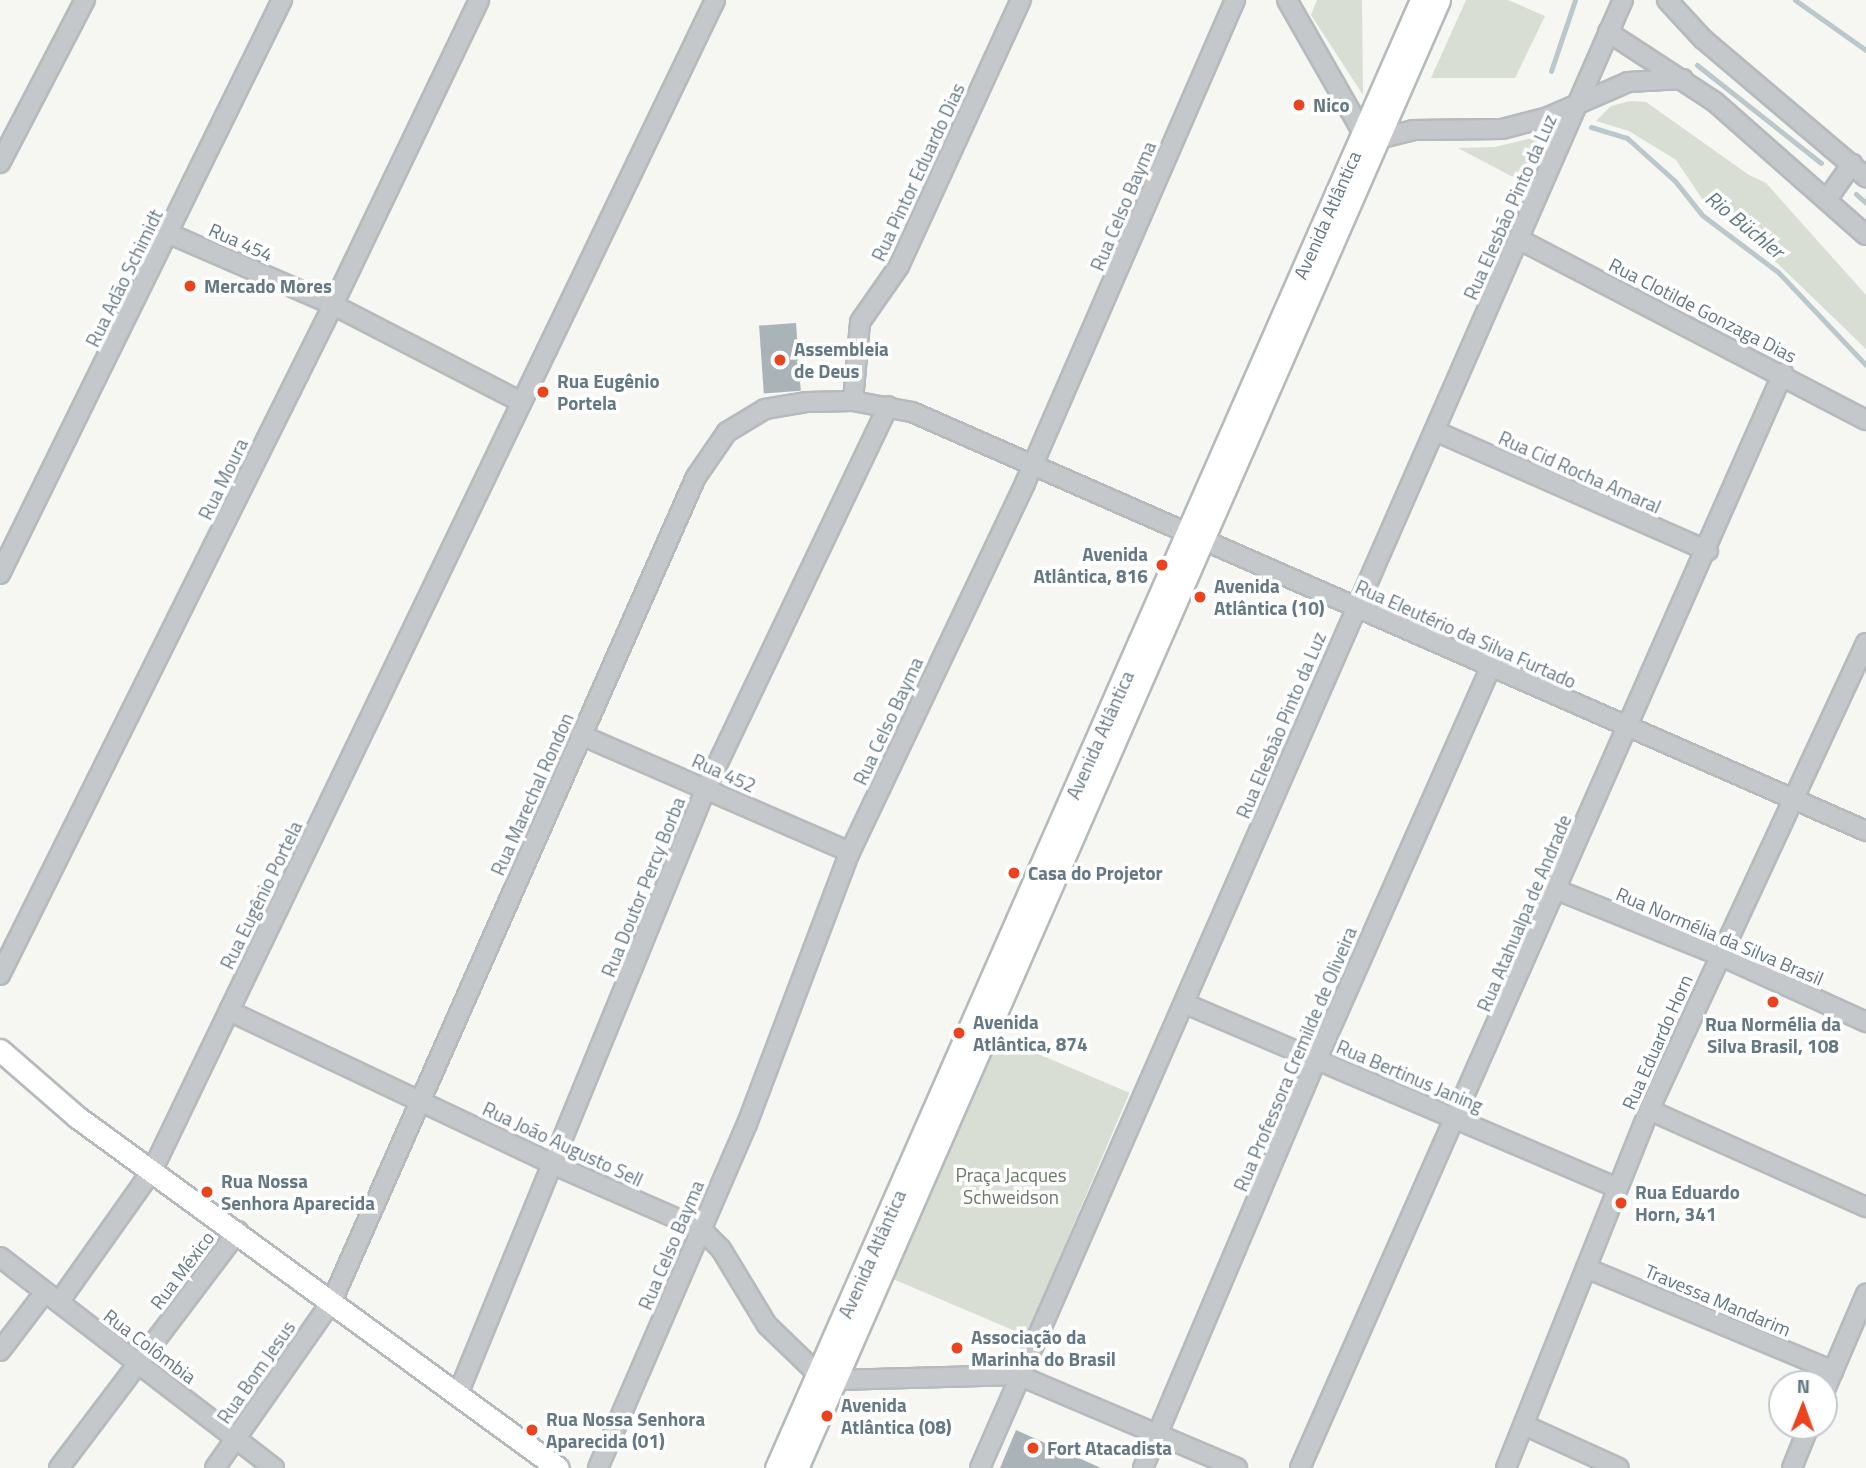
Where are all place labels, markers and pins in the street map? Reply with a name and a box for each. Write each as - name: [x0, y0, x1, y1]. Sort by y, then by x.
- place label: Nico: [1313, 94, 1350, 116]
- marker: Nico: [1291, 97, 1307, 113]
- place label: Mercado Mores: [204, 275, 332, 297]
- marker: Mercado Mores: [182, 278, 198, 294]
- place label: Assembleia de Deus: [794, 338, 889, 382]
- marker: Assembleia de Deus: [772, 352, 788, 368]
- place label: Rua Eugênio Portela: [557, 370, 660, 414]
- marker: Rua Eugênio Portela: [535, 384, 551, 400]
- place label: Avenida Atlântica, 816: [1033, 543, 1148, 587]
- marker: Avenida Atlântica, 816: [1154, 557, 1170, 573]
- place label: Avenida Atlântica (10): [1214, 575, 1325, 619]
- marker: Avenida Atlântica (10): [1192, 589, 1208, 605]
- place label: Casa do Projetor: [1028, 862, 1163, 884]
- marker: Casa do Projetor: [1006, 865, 1022, 881]
- marker: Rua Normélia da Silva Brasil, 108: [1765, 994, 1781, 1010]
- place label: Avenida Atlântica, 874: [973, 1011, 1088, 1055]
- place label: Rua Normélia da Silva Brasil, 108: [1705, 1013, 1841, 1057]
- marker: Avenida Atlântica, 874: [951, 1025, 967, 1041]
- place label: Rua Nossa Senhora Aparecida: [221, 1170, 375, 1214]
- place label: Rua Eduardo Horn, 341: [1635, 1181, 1740, 1225]
- marker: Rua Nossa Senhora Aparecida: [199, 1184, 215, 1200]
- marker: Rua Eduardo Horn, 341: [1613, 1195, 1629, 1211]
- place label: Associação da Marinha do Brasil: [971, 1326, 1116, 1370]
- marker: Associação da Marinha do Brasil: [949, 1340, 965, 1356]
- place label: Avenida Atlântica (08): [841, 1394, 952, 1438]
- place label: Rua Nossa Senhora Aparecida (01): [546, 1408, 705, 1452]
- marker: Avenida Atlântica (08): [819, 1408, 835, 1424]
- marker: Rua Nossa Senhora Aparecida (01): [524, 1422, 540, 1438]
- place label: Fort Atacadista: [1047, 1437, 1172, 1459]
- marker: Fort Atacadista: [1025, 1440, 1041, 1456]

